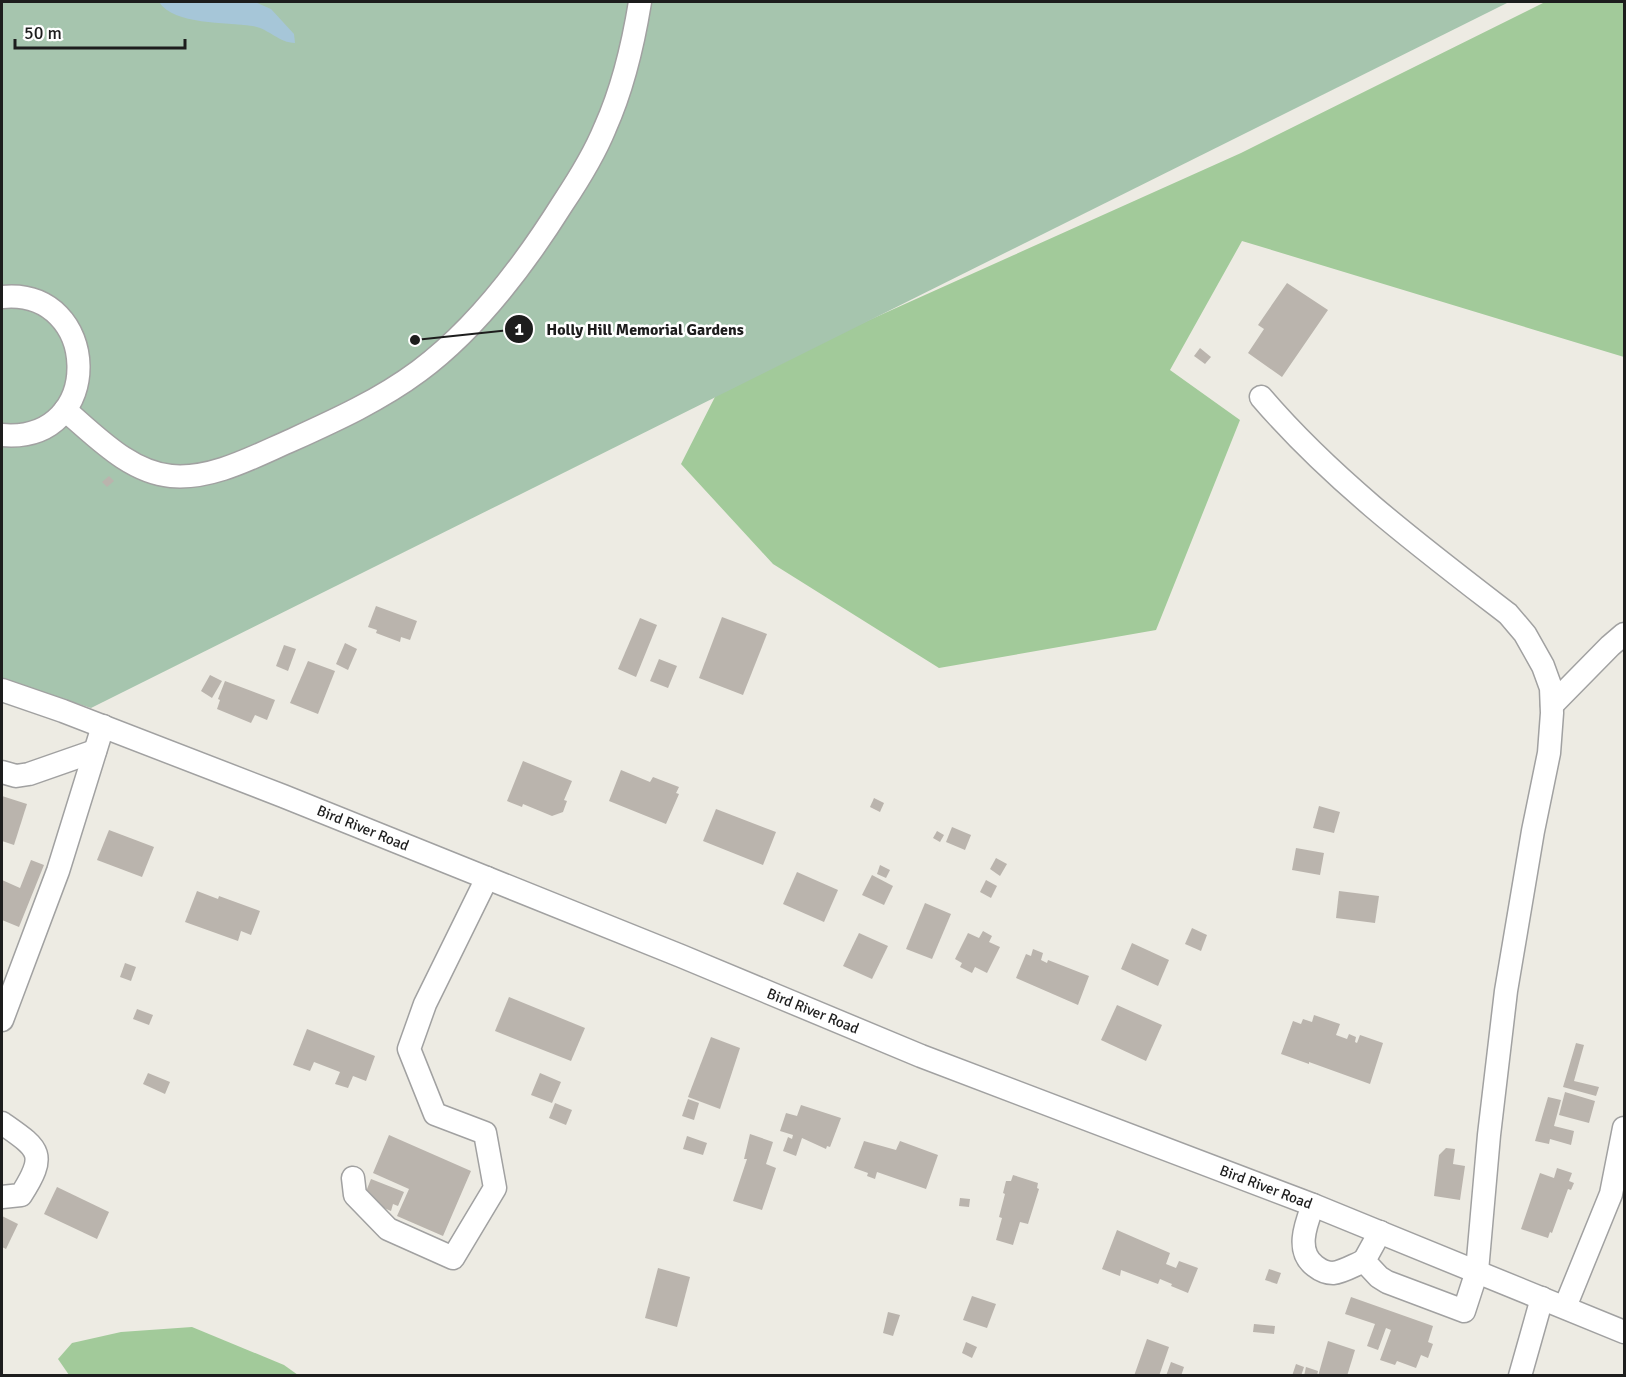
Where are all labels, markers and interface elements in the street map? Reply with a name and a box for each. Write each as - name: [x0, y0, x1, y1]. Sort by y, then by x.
- scale bar: [15, 12, 184, 50]
- text: 50 m: [24, 22, 62, 44]
- callout: Holly Hill Memorial Gardens: [504, 312, 756, 346]
- text: 1: [514, 318, 524, 340]
- text: Holly Hill Memorial Gardens: [546, 320, 744, 340]
- street label: Bird River Road: [314, 801, 412, 855]
- street label: Bird River Road: [764, 984, 862, 1038]
- street label: Bird River Road: [1217, 1161, 1315, 1213]

